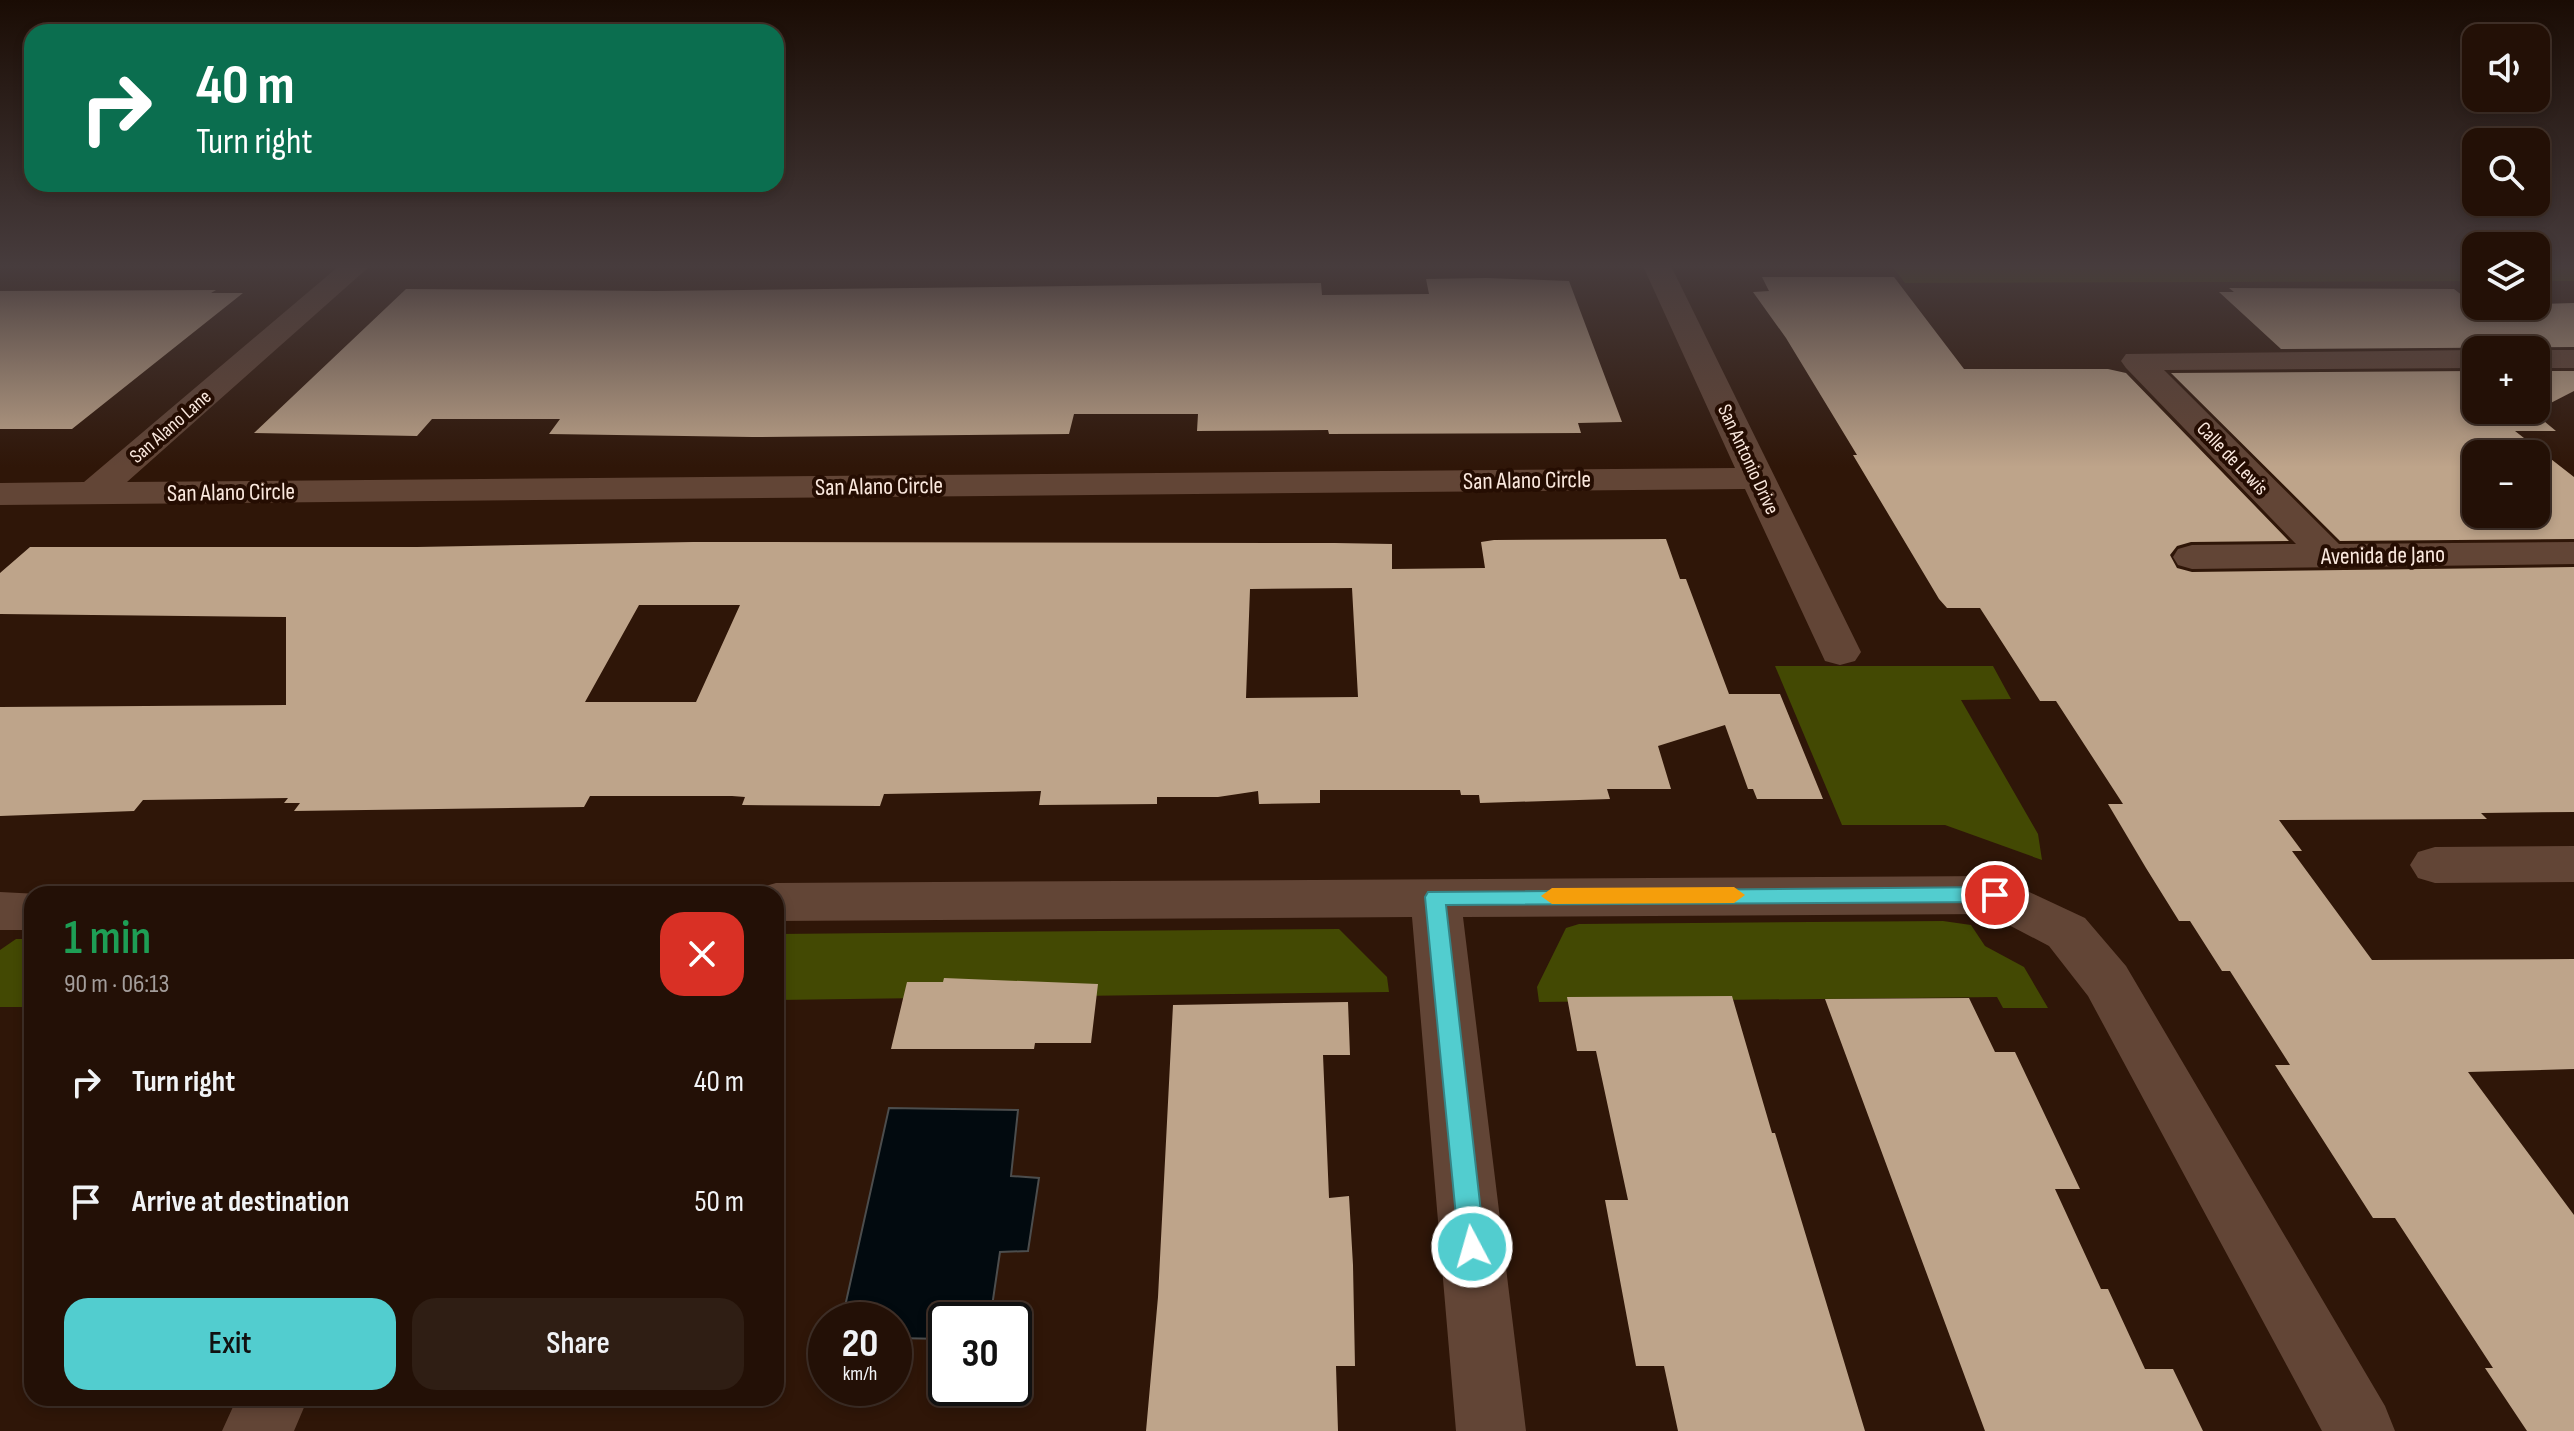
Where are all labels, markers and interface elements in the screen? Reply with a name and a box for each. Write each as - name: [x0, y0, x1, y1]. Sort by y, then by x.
- map controls: [2462, 24, 2550, 528]
- button: sound: [2462, 24, 2550, 112]
- text: 40 m: [196, 53, 295, 120]
- icon: right: [64, 56, 168, 160]
- text: Turn right: [196, 121, 313, 164]
- button: search: [2462, 128, 2550, 216]
- button: layers: [2462, 232, 2550, 320]
- button: +: [2462, 336, 2550, 424]
- street label: San Alano Lane: [125, 385, 216, 469]
- street label: San Antonio Drive: [1712, 401, 1784, 518]
- street label: Calle de Lewis: [2191, 417, 2273, 500]
- button: −: [2462, 440, 2550, 528]
- street label: San Alano Circle: [1463, 465, 1591, 496]
- street label: San Alano Circle: [815, 471, 943, 502]
- street label: San Alano Circle: [167, 477, 295, 508]
- street label: Avenida de Jano: [2320, 540, 2445, 571]
- pin: [1961, 861, 2029, 929]
- icon: arrive: [1973, 873, 2017, 917]
- text: 1 min: [64, 910, 151, 967]
- button: close: [660, 912, 744, 996]
- text: 90 m · 06:13: [64, 969, 169, 1000]
- icon: right: [64, 1060, 108, 1104]
- text: Turn right: [132, 1064, 235, 1100]
- text: 40 m: [694, 1064, 744, 1100]
- icon: arrive: [64, 1180, 108, 1224]
- text: Arrive at destination: [132, 1184, 349, 1220]
- text: 50 m: [695, 1184, 744, 1220]
- position arrow: [1430, 1205, 1514, 1289]
- button: Exit: [64, 1298, 396, 1390]
- button: Share: [412, 1298, 744, 1390]
- speed limit sign: 30: [928, 1302, 1032, 1406]
- text: 20: [842, 1320, 878, 1368]
- text: km/h: [843, 1362, 877, 1386]

